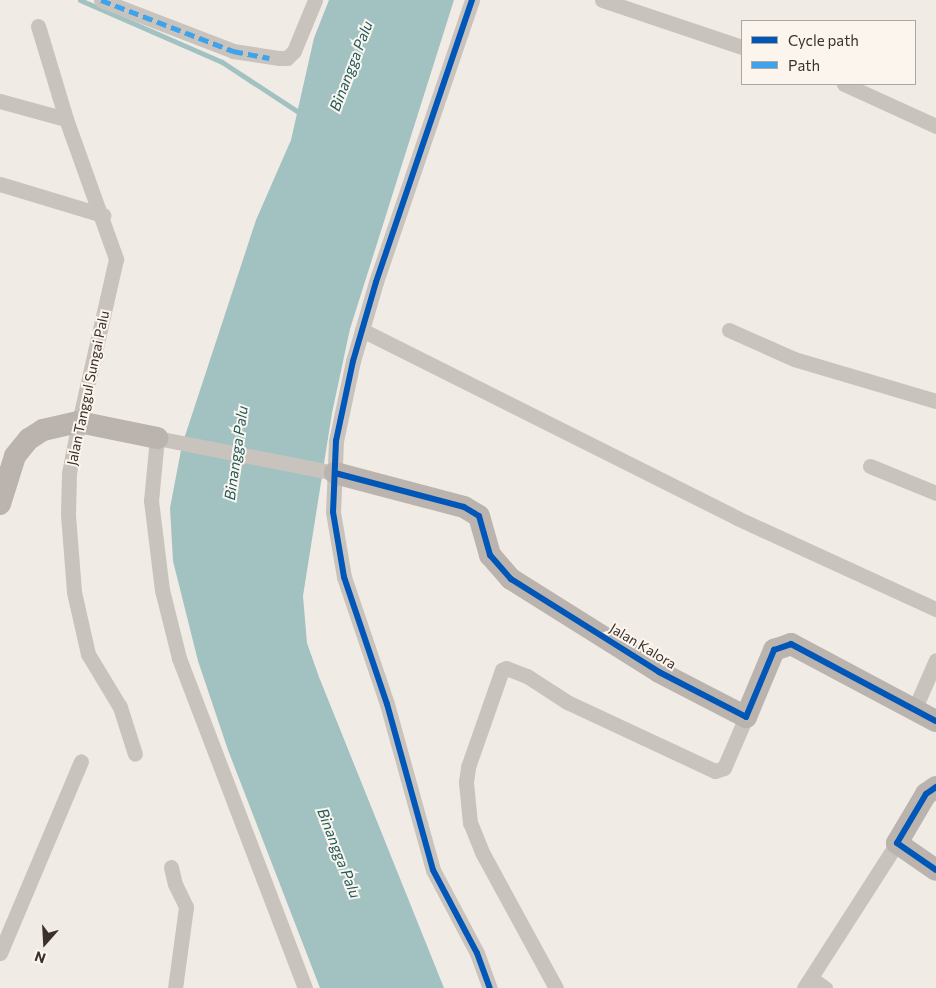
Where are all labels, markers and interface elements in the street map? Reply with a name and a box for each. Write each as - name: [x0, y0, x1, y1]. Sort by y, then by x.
- water label: Binangga Palu: [326, 18, 376, 114]
- legend: [741, 20, 916, 85]
- text: Cycle path: [788, 31, 859, 49]
- text: Path: [788, 56, 820, 74]
- street label: Jalan Tanggul Sungai Palu: [63, 309, 113, 467]
- water label: Binangga Palu: [220, 405, 252, 501]
- street label: Jalan Kalora: [607, 620, 679, 672]
- water label: Binangga Palu: [314, 805, 364, 901]
- north arrow: [20, 918, 70, 968]
- text: N: [32, 948, 48, 967]

